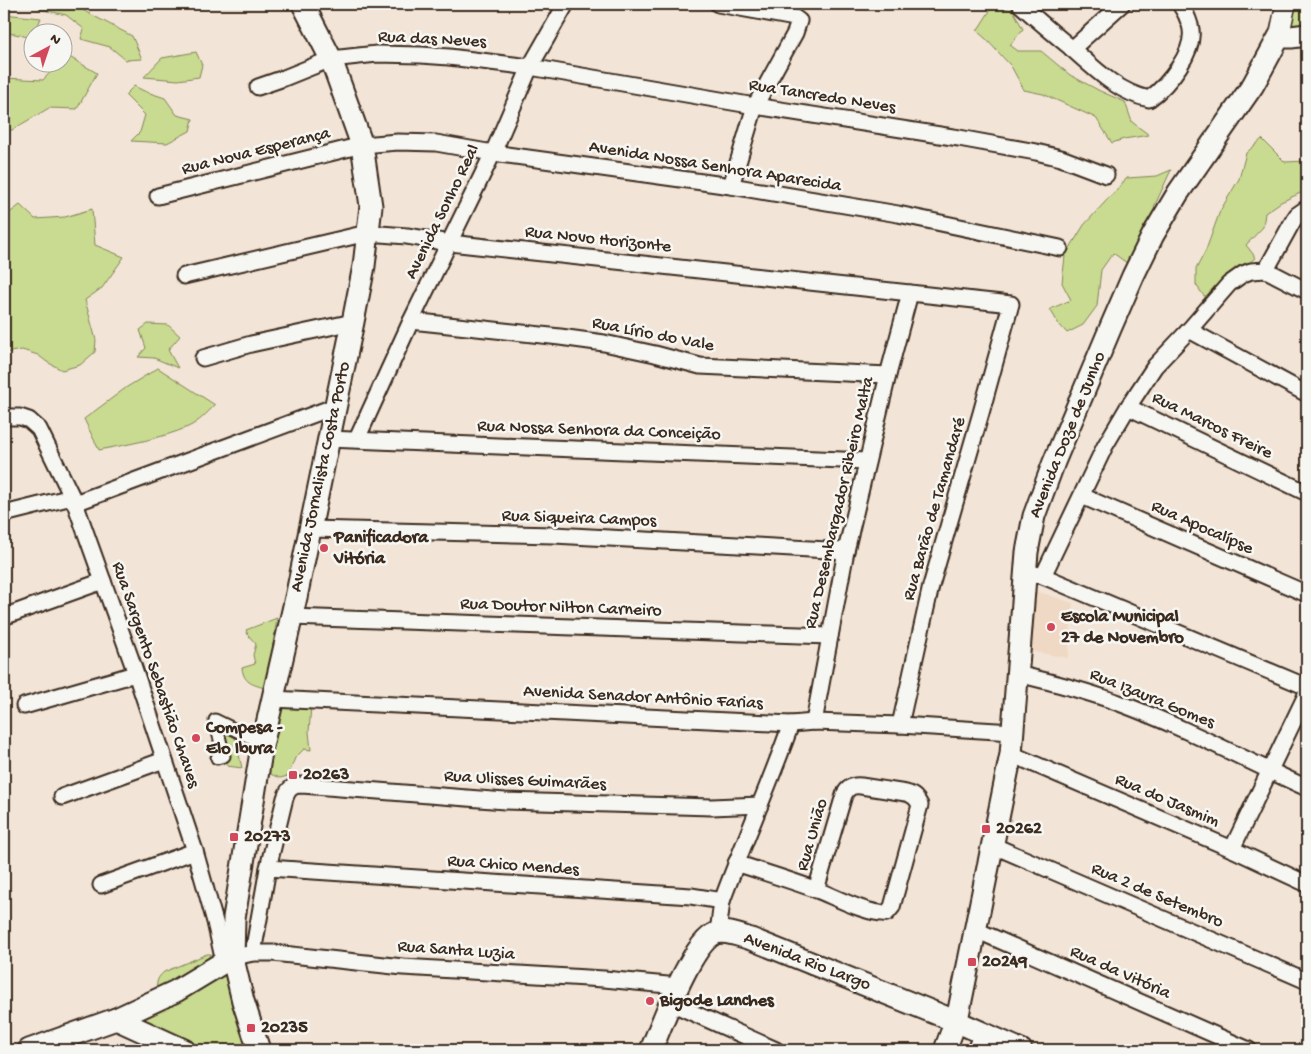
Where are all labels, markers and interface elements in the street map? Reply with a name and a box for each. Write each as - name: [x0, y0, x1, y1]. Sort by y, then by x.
- north arrow: [22, 22, 72, 72]
- street label: Rua das Neves: [377, 27, 488, 53]
- text: N: [46, 31, 64, 49]
- street label: Rua Tancredo Neves: [747, 75, 898, 119]
- street label: Rua Nova Esperança: [180, 123, 333, 181]
- street label: Avenida Nossa Senhora Aparecida: [587, 137, 844, 197]
- street label: Avenida Sonho Real: [401, 141, 485, 283]
- street label: Rua Novo Horizonte: [524, 222, 673, 258]
- street label: Rua Lírio do Vale: [590, 313, 717, 357]
- street label: Avenida Doze de Junho: [1025, 349, 1111, 521]
- street label: Avenida Jornalista Costa Porto: [286, 360, 356, 594]
- street label: Rua Desembargador Ribeiro Malta: [801, 374, 880, 631]
- street label: Rua Marcos Freire: [1148, 388, 1276, 465]
- street label: Rua Barão de Tamandaré: [899, 414, 971, 603]
- street label: Rua Nossa Senhora da Conceição: [477, 416, 721, 446]
- street label: Rua Apocalípse: [1148, 496, 1257, 560]
- street label: Rua Siqueira Campos: [501, 506, 658, 532]
- place label: Panificadora Vitória: [333, 528, 429, 570]
- marker: Panificadora Vitória: [318, 542, 330, 554]
- street label: Rua Sargento Sebastião Chaves: [106, 559, 204, 792]
- street label: Rua Doutor Nilton Carneiro: [460, 594, 662, 622]
- place label: Escola Municipal 27 de Novembro: [1061, 607, 1185, 649]
- marker: Escola Municipal 27 de Novembro: [1045, 621, 1057, 633]
- street label: Rua Izaura Gomes: [1086, 664, 1219, 734]
- street label: Avenida Senador Antônio Farias: [523, 681, 765, 715]
- place label: Compesa - Elo Ibura: [205, 718, 283, 760]
- marker: Compesa - Elo Ibura: [190, 732, 202, 744]
- place label: 20263: [303, 765, 349, 786]
- street label: Rua Ulisses Guimarães: [443, 766, 608, 796]
- marker: 20263: [287, 769, 299, 781]
- street label: Rua do Jasmim: [1111, 769, 1223, 833]
- street label: Rua União: [793, 796, 833, 874]
- place label: 20262: [996, 819, 1042, 840]
- marker: 20262: [980, 823, 992, 835]
- place label: 20273: [244, 827, 291, 848]
- marker: 20273: [228, 831, 240, 843]
- street label: Rua Chico Mendes: [446, 851, 581, 881]
- street label: Rua 2 de Setembro: [1088, 859, 1226, 933]
- street label: Avenida Rio Largo: [740, 928, 874, 996]
- street label: Rua Santa Luzia: [397, 936, 516, 966]
- street label: Rua da Vitória: [1066, 941, 1174, 1005]
- place label: 20249: [982, 952, 1027, 973]
- marker: 20249: [966, 956, 978, 968]
- place label: Bigode Lanches: [659, 991, 775, 1012]
- marker: Bigode Lanches: [644, 995, 656, 1007]
- place label: 20235: [261, 1018, 308, 1039]
- marker: 20235: [245, 1022, 257, 1034]

